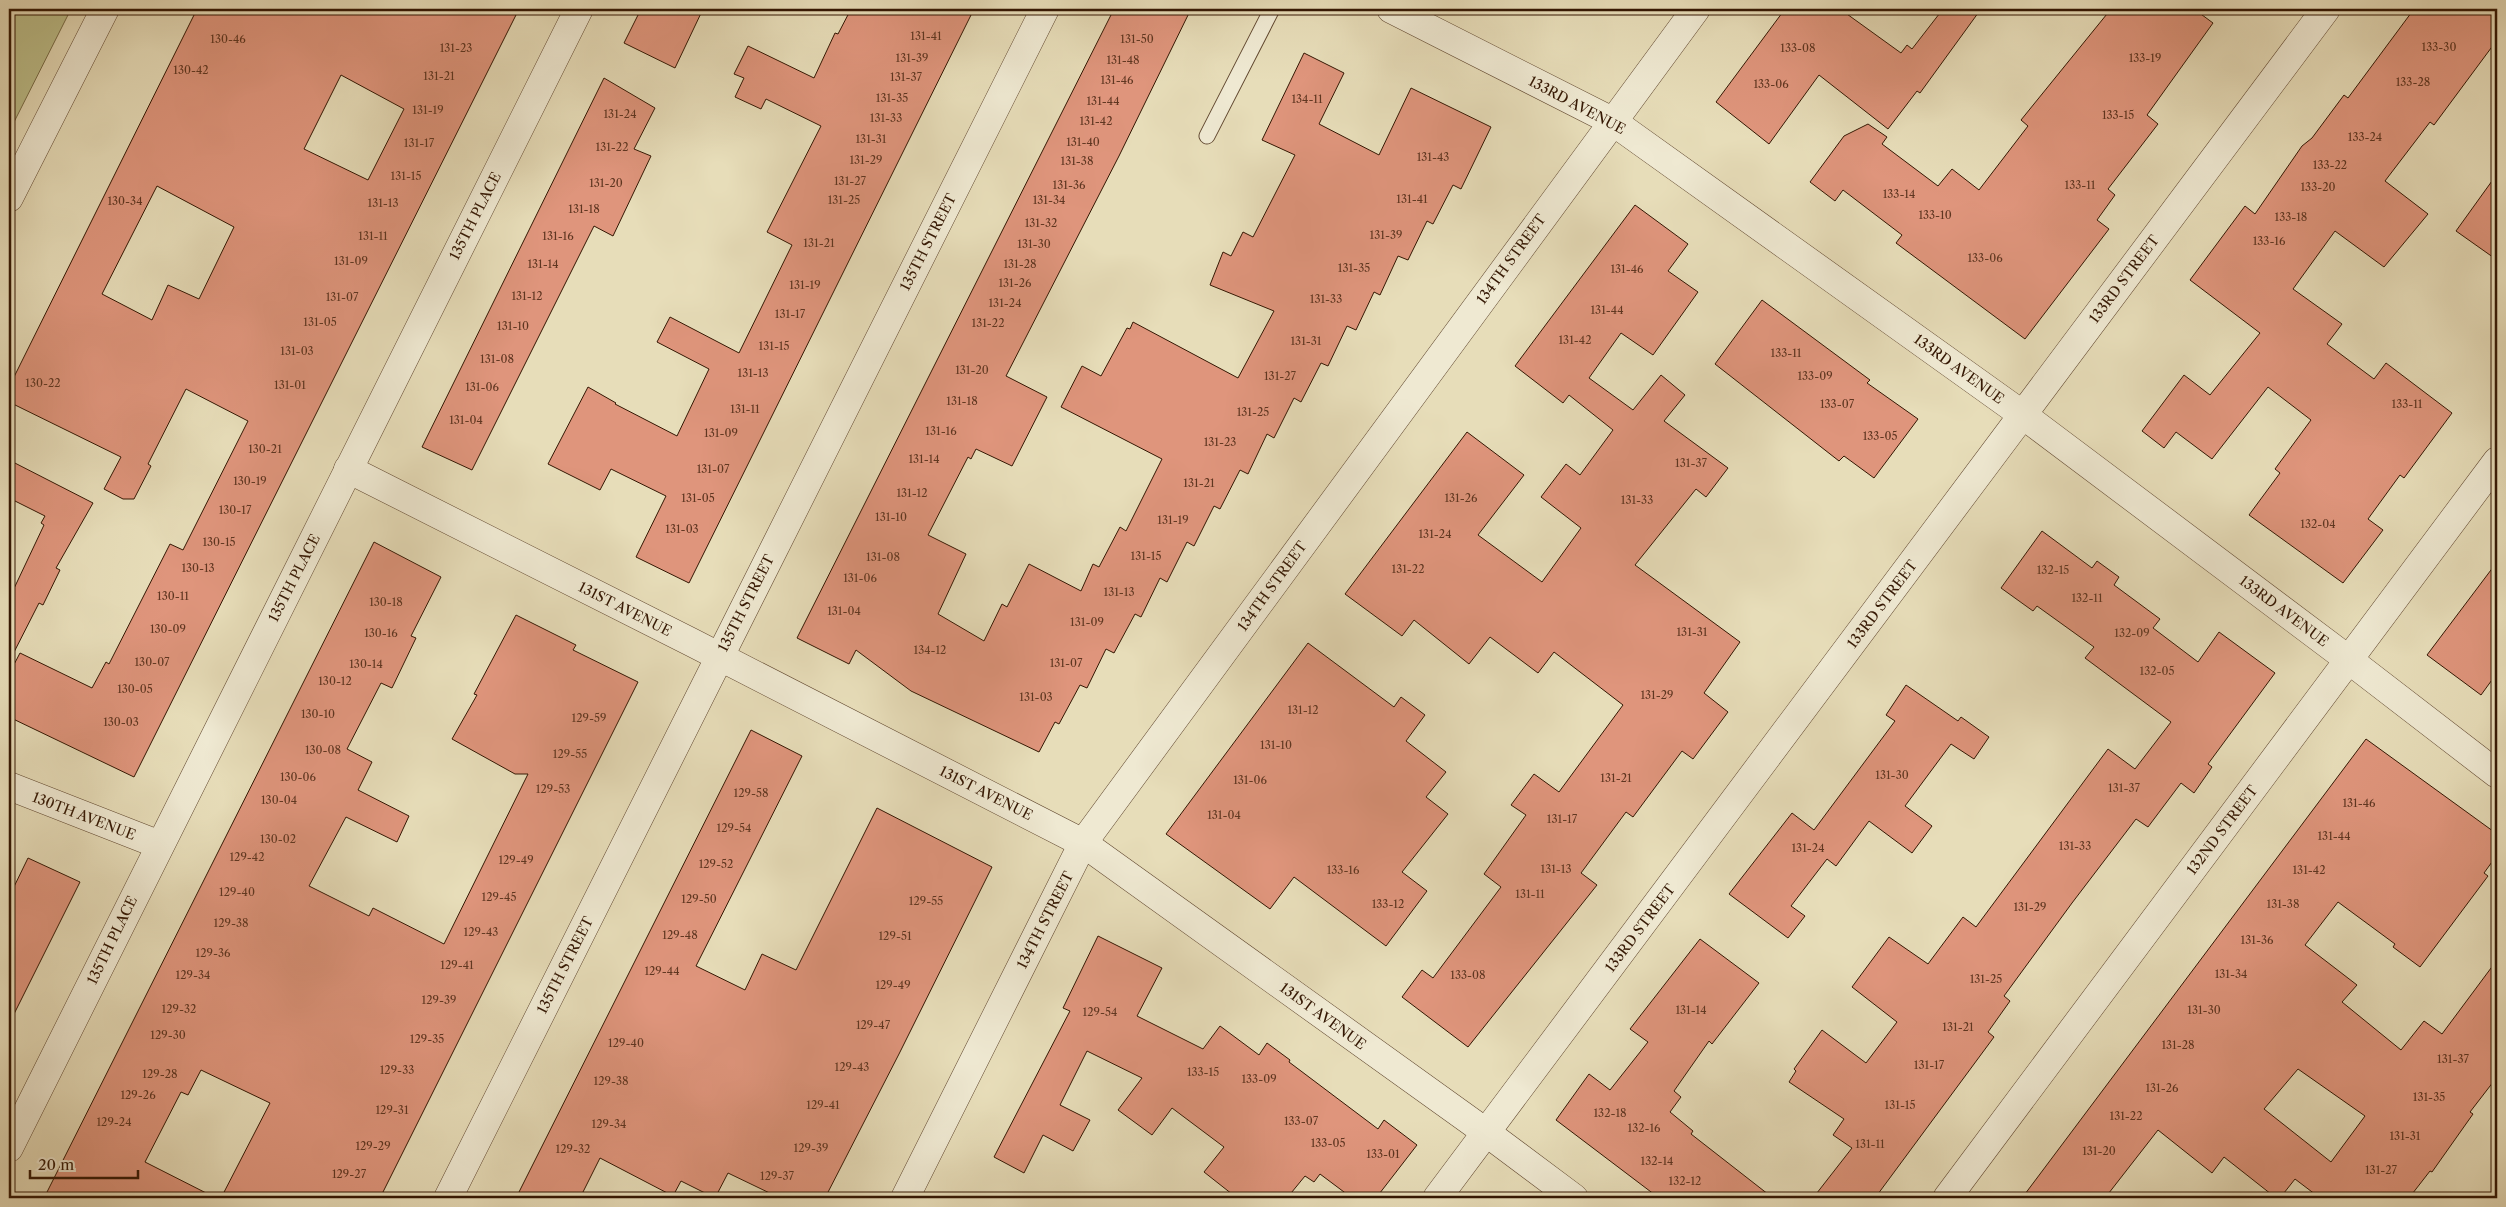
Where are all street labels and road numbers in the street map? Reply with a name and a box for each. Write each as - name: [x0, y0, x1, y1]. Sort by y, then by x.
- street label: 133RD AVENUE: [1526, 72, 1628, 138]
- street label: 135TH PLACE: [445, 169, 505, 263]
- street label: 135TH STREET: [896, 190, 960, 293]
- street label: 134TH STREET: [1472, 210, 1550, 307]
- street label: 133RD STREET: [2085, 231, 2163, 327]
- street label: 133RD AVENUE: [1910, 330, 2008, 408]
- street label: 135TH PLACE: [264, 531, 324, 625]
- street label: 134TH STREET: [1233, 537, 1311, 634]
- street label: 135TH STREET: [714, 551, 778, 654]
- street label: 133RD STREET: [1843, 556, 1921, 652]
- street label: 133RD AVENUE: [2236, 572, 2332, 650]
- street label: 131ST AVENUE: [575, 578, 675, 640]
- street label: 131ST AVENUE: [936, 762, 1036, 824]
- street label: 132ND STREET: [2183, 781, 2262, 878]
- street label: 130TH AVENUE: [30, 788, 138, 844]
- street label: 134TH STREET: [1013, 868, 1077, 972]
- street label: 133RD STREET: [1601, 880, 1679, 976]
- street label: 135TH PLACE: [83, 893, 141, 987]
- street label: 135TH STREET: [533, 913, 597, 1016]
- street label: 131ST AVENUE: [1276, 979, 1370, 1053]

